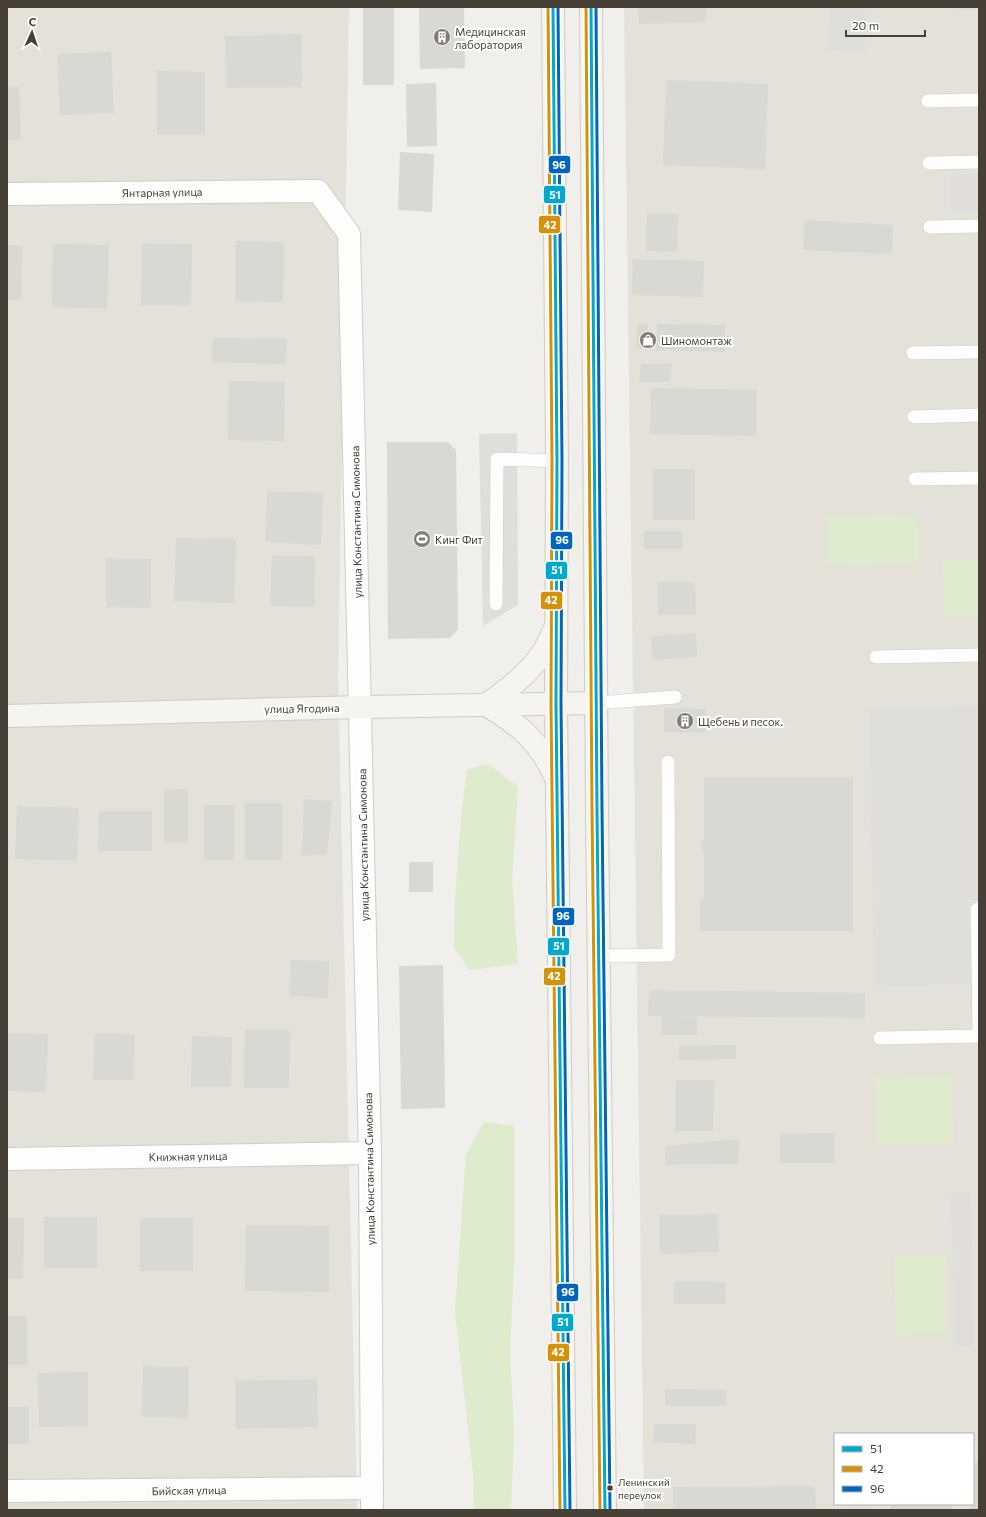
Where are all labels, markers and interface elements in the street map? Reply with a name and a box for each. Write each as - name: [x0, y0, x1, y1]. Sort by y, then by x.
- north arrow: [12, 12, 52, 52]
- scale bar: [846, 12, 925, 38]
- text: С: [28, 15, 37, 28]
- text: 20 m: [852, 18, 879, 32]
- place label: Медицинская лаборатория: [455, 25, 526, 51]
- building icon: Медицинская лаборатория: [432, 27, 452, 47]
- line badge: 96: [548, 155, 571, 174]
- text: 96: [552, 158, 566, 171]
- street label: Янтарная улица: [121, 185, 203, 199]
- line badge: 51: [543, 185, 566, 204]
- text: 51: [549, 188, 561, 201]
- line badge: 42: [538, 215, 561, 234]
- text: 42: [544, 218, 556, 231]
- shop icon: Шиномонтаж: [638, 330, 658, 350]
- place label: Шиномонтаж: [661, 334, 732, 347]
- street label: улица Константина Симонова: [348, 446, 364, 598]
- sports icon: Кинг Фит: [412, 529, 432, 549]
- line badge: 96: [550, 531, 573, 550]
- place label: Кинг Фит: [435, 533, 483, 546]
- text: 96: [555, 533, 569, 546]
- line badge: 51: [545, 561, 568, 580]
- text: 51: [551, 563, 563, 576]
- line badge: 42: [540, 591, 563, 610]
- text: 42: [545, 593, 557, 606]
- street label: улица Ягодина: [264, 701, 340, 715]
- building icon: Щебень и песок.: [675, 711, 695, 731]
- place label: Щебень и песок.: [698, 715, 783, 728]
- street label: улица Константина Симонова: [355, 769, 371, 921]
- line badge: 96: [552, 907, 575, 926]
- text: 96: [556, 909, 570, 922]
- line badge: 51: [547, 937, 570, 956]
- text: 51: [553, 939, 565, 952]
- line badge: 42: [543, 967, 566, 986]
- text: 42: [548, 969, 560, 982]
- street label: улица Константина Симонова: [361, 1093, 377, 1245]
- street label: Книжная улица: [149, 1149, 227, 1163]
- line badge: 96: [556, 1283, 579, 1302]
- text: 96: [561, 1285, 575, 1298]
- line badge: 51: [551, 1313, 574, 1332]
- text: 51: [557, 1315, 569, 1328]
- line badge: 42: [547, 1343, 570, 1362]
- text: 42: [552, 1345, 564, 1358]
- legend: [834, 1433, 974, 1505]
- text: 51: [870, 1441, 882, 1455]
- text: 42: [870, 1461, 884, 1475]
- place label: Ленинский переулок: [618, 1476, 670, 1501]
- text: 96: [870, 1481, 885, 1495]
- street label: Бийская улица: [152, 1483, 226, 1497]
- marker: Ленинский переулок: [605, 1483, 615, 1493]

